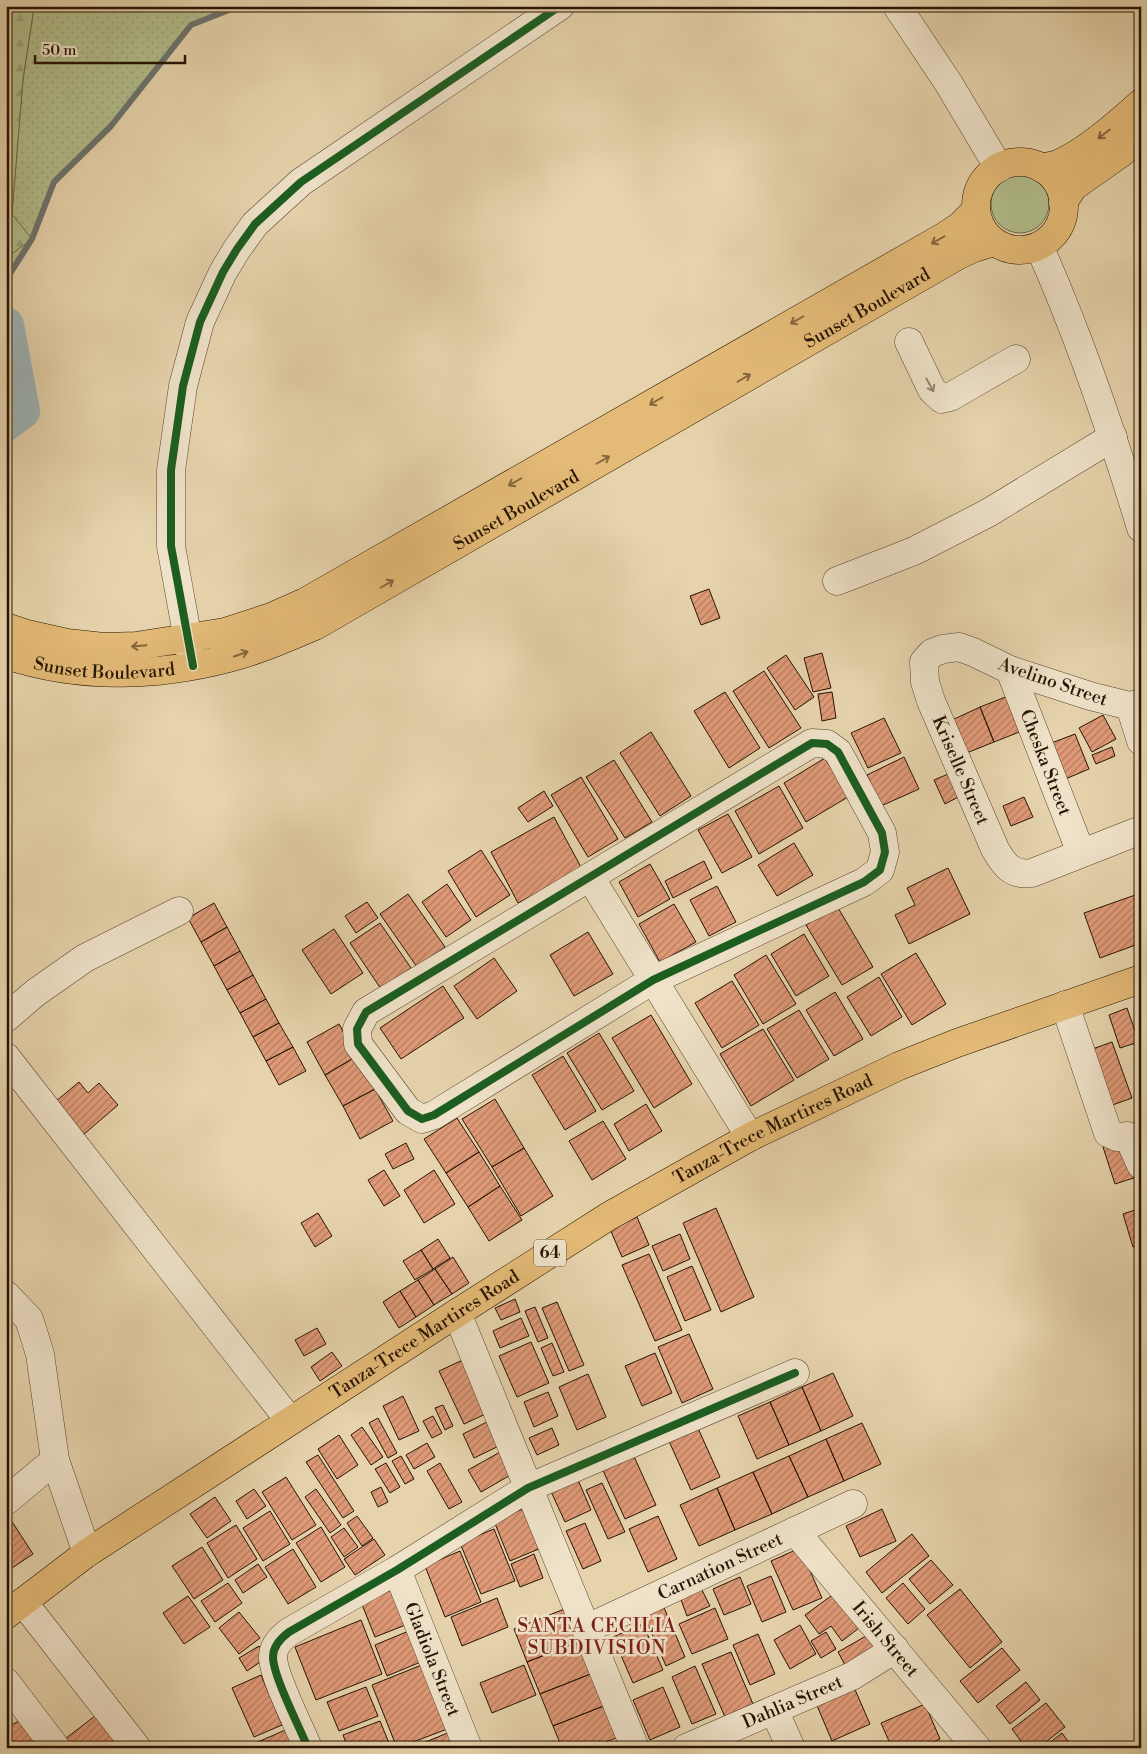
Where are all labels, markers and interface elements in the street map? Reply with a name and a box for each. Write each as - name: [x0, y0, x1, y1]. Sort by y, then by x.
- scale bar: [35, 32, 185, 64]
- text: 50 m: [42, 41, 76, 60]
- one-way arrow: [1097, 129, 1111, 139]
- one-way arrow: [932, 235, 946, 245]
- street label: Sunset Boulevard: [800, 262, 935, 353]
- one-way arrow: [791, 316, 805, 326]
- one-way arrow: [736, 373, 750, 383]
- one-way arrow: [925, 378, 935, 393]
- one-way arrow: [649, 396, 664, 406]
- one-way arrow: [596, 454, 610, 464]
- street label: Sunset Boulevard: [449, 464, 584, 555]
- one-way arrow: [508, 478, 523, 487]
- one-way arrow: [379, 579, 393, 589]
- one-way arrow: [132, 641, 148, 650]
- one-way arrow: [232, 649, 248, 659]
- street label: Sunset Boulevard: [32, 652, 177, 684]
- street label: Avelino Street: [994, 652, 1111, 712]
- street label: Cheska Street: [1015, 706, 1077, 819]
- street label: Kriselle Street: [927, 712, 995, 829]
- street label: Tanza-Trece Martires Road: [669, 1068, 877, 1189]
- road number: 64: [534, 1240, 566, 1266]
- street label: Tanza-Trece Martires Road: [325, 1264, 524, 1404]
- street label: Carnation Street: [654, 1527, 787, 1605]
- street label: Irish Street: [847, 1596, 924, 1682]
- street label: Gladiola Street: [399, 1599, 466, 1720]
- district label: SANTA CECILIA SUBDIVISION: [517, 1614, 677, 1660]
- street label: Dahlia Street: [739, 1670, 847, 1734]

